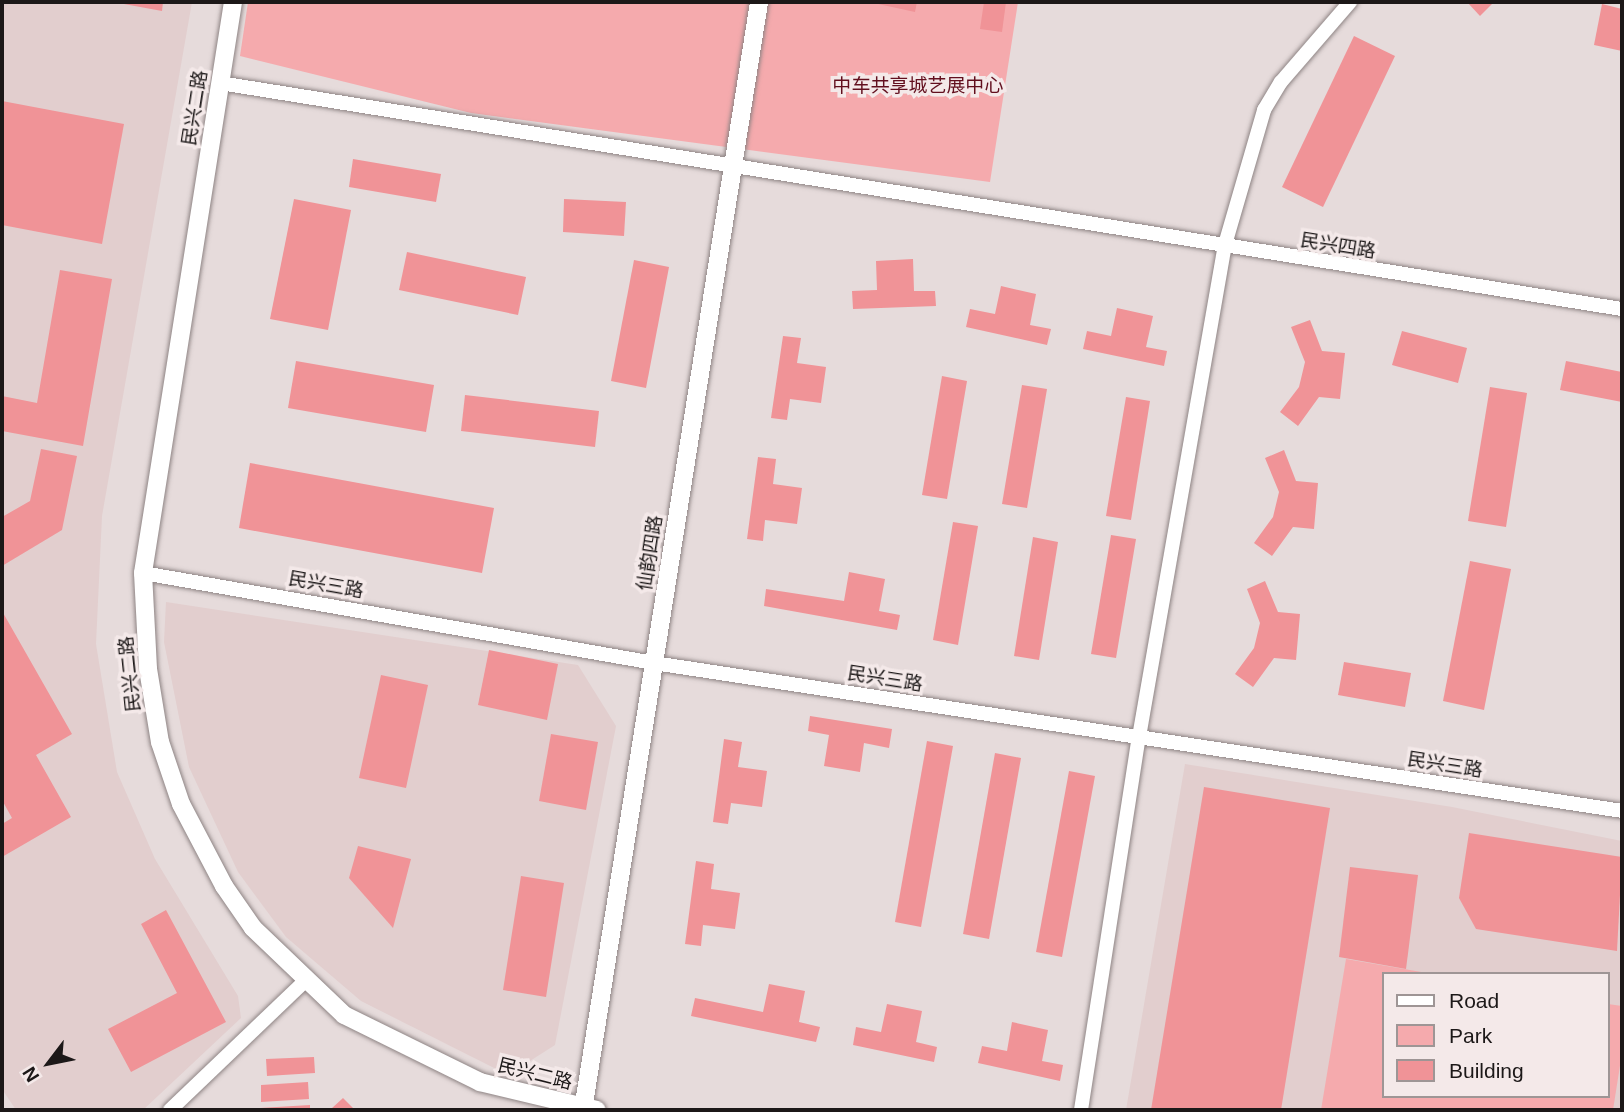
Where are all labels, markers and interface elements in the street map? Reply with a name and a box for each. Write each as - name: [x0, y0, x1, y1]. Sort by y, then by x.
- street label: 民兴二路: [178, 69, 212, 147]
- park label: 中车共享城艺展中心: [833, 75, 1003, 97]
- street label: 民兴四路: [1299, 229, 1377, 263]
- street label: 仙韵四路: [633, 514, 667, 592]
- street label: 民兴三路: [287, 567, 365, 603]
- street label: 民兴二路: [115, 635, 145, 713]
- street label: 民兴三路: [846, 662, 924, 696]
- street label: 民兴三路: [1406, 748, 1484, 782]
- legend: [1382, 972, 1610, 1098]
- text: Road: [1449, 989, 1499, 1012]
- text: Park: [1449, 1024, 1492, 1047]
- north arrow: [14, 1028, 84, 1098]
- street label: 民兴二路: [495, 1054, 575, 1094]
- text: Building: [1449, 1059, 1524, 1082]
- text: N: [18, 1063, 43, 1086]

